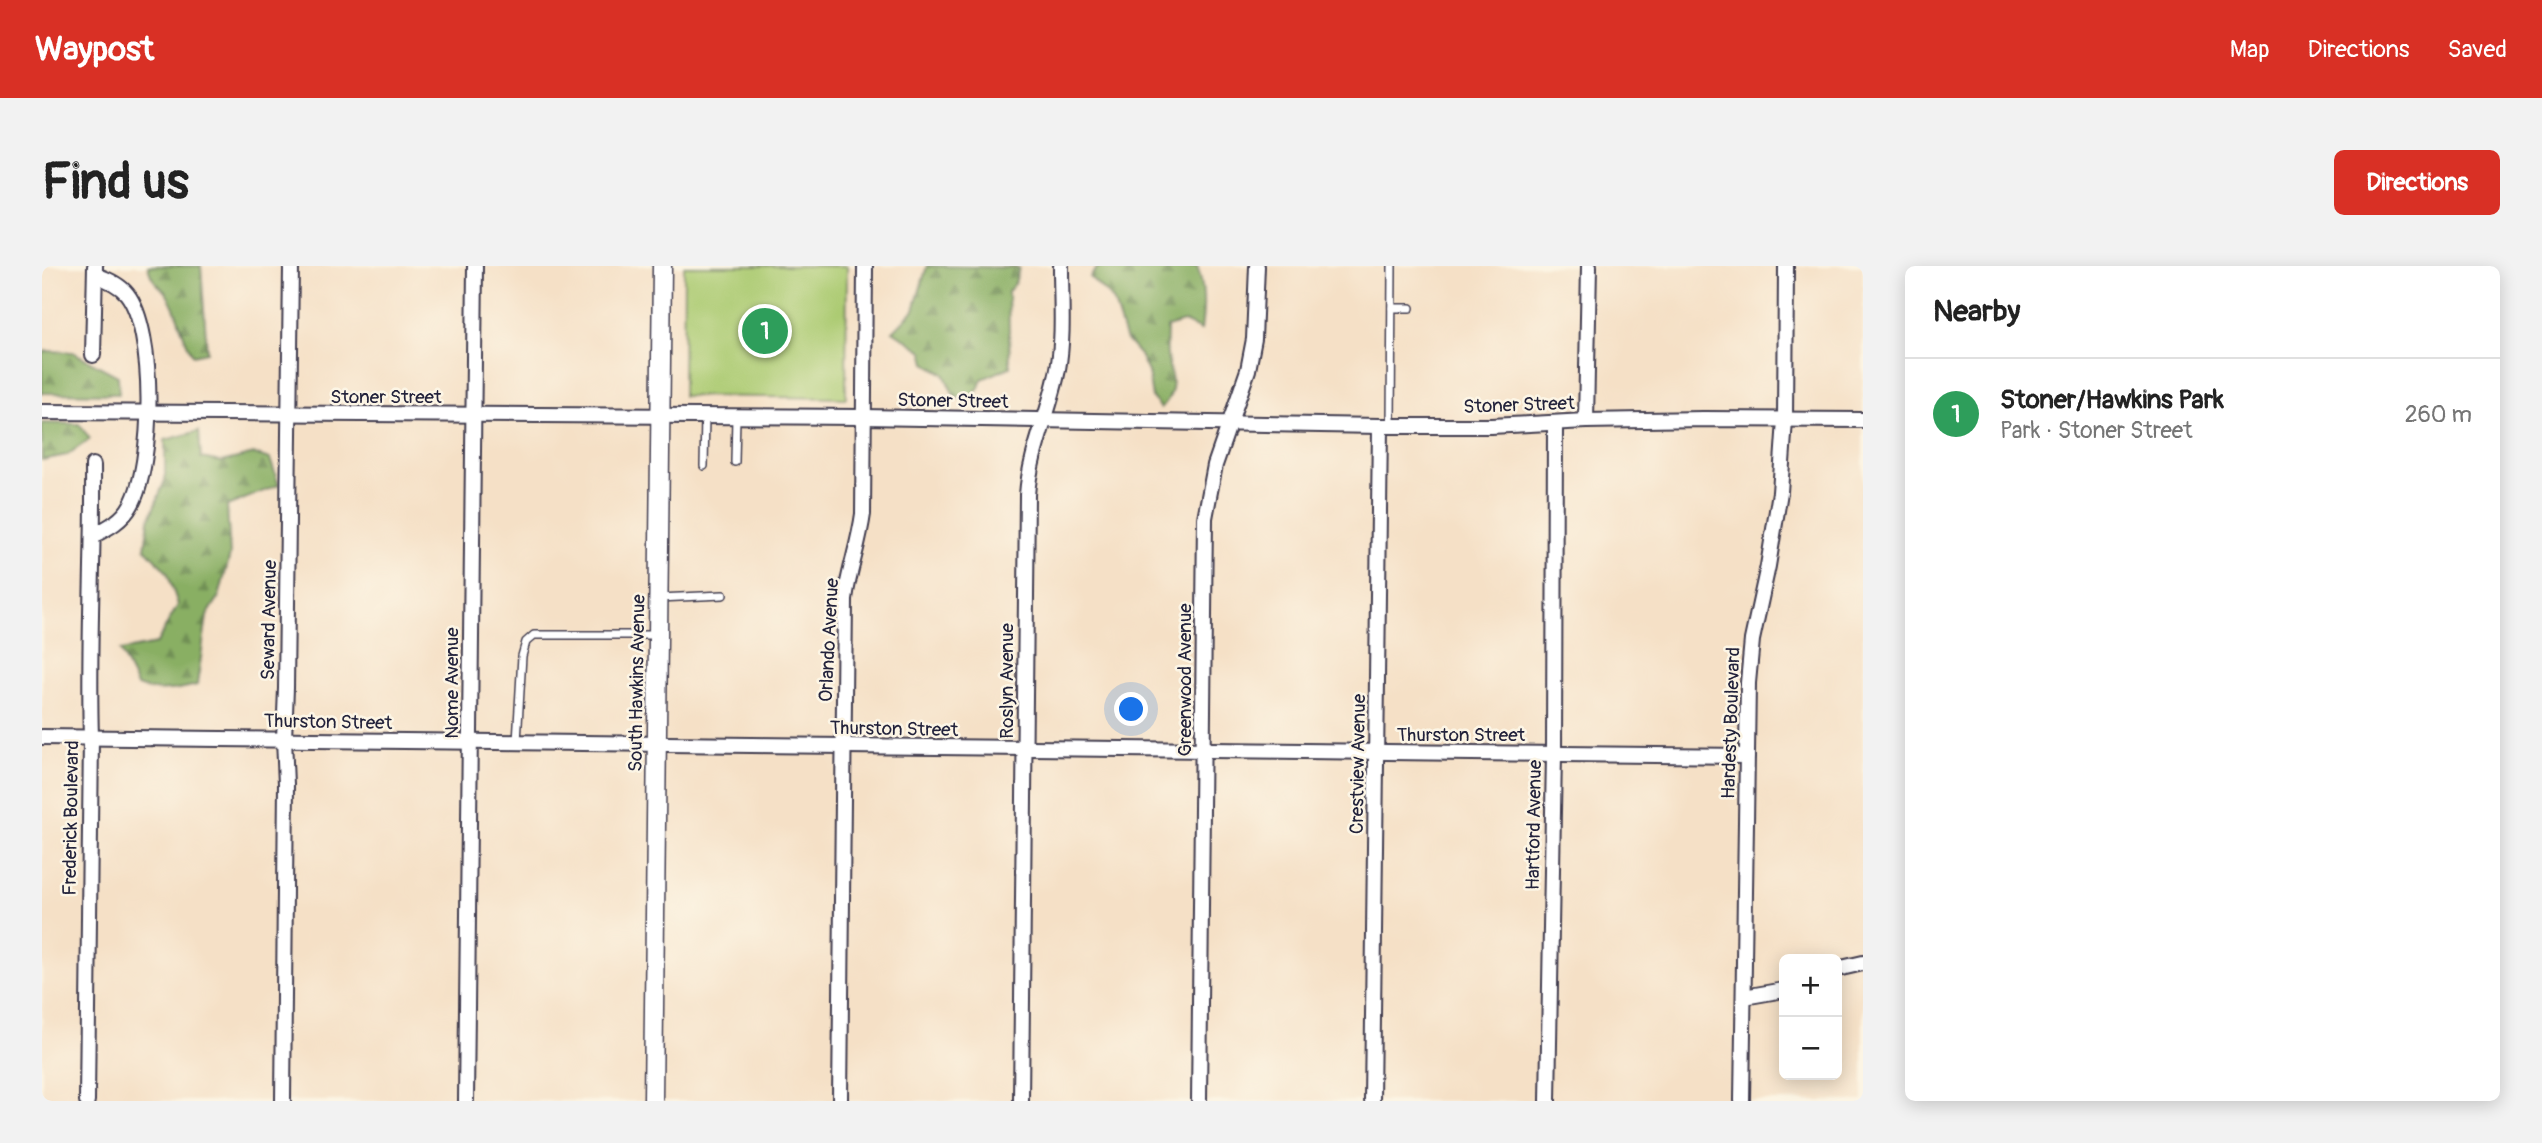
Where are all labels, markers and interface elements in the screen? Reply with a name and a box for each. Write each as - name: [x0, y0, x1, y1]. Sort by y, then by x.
- text: Waypost: [35, 29, 154, 70]
- text: Map: [2230, 35, 2270, 64]
- text: Directions: [2308, 35, 2409, 64]
- text: Saved: [2447, 35, 2507, 64]
- button: Directions: [2334, 150, 2500, 215]
- text: Find us: [42, 152, 189, 213]
- text: Nearby: [1933, 293, 2020, 330]
- pin: 1: [742, 305, 788, 357]
- text: Stoner/Hawkins Park: [2000, 384, 2224, 416]
- street label: Stoner Street: [330, 385, 442, 409]
- street label: Stoner Street: [897, 388, 1009, 414]
- street label: Stoner Street: [1463, 391, 1575, 419]
- text: 1: [1952, 400, 1961, 429]
- text: 260 m: [2405, 400, 2472, 429]
- text: Park · Stoner Street: [2000, 416, 2192, 445]
- street label: Seward Avenue: [256, 559, 282, 680]
- street label: Orlando Avenue: [814, 577, 844, 703]
- street label: South Hawkins Avenue: [623, 593, 651, 772]
- street label: Greenwood Avenue: [1173, 603, 1197, 757]
- street label: Roslyn Avenue: [995, 623, 1019, 739]
- street label: Nome Avenue: [440, 627, 464, 739]
- street label: Hardesty Boulevard: [1716, 647, 1746, 799]
- your location: [1114, 692, 1148, 726]
- street label: Crestview Avenue: [1345, 693, 1371, 834]
- street label: Thurston Street: [264, 709, 393, 735]
- street label: Thurston Street: [830, 716, 959, 742]
- street label: Thurston Street: [1397, 723, 1526, 747]
- street label: Frederick Boulevard: [58, 740, 84, 896]
- street label: Hartford Avenue: [1521, 759, 1547, 890]
- map controls: [1779, 954, 1842, 1080]
- button: +: [1779, 954, 1842, 1017]
- button: −: [1779, 1017, 1842, 1080]

